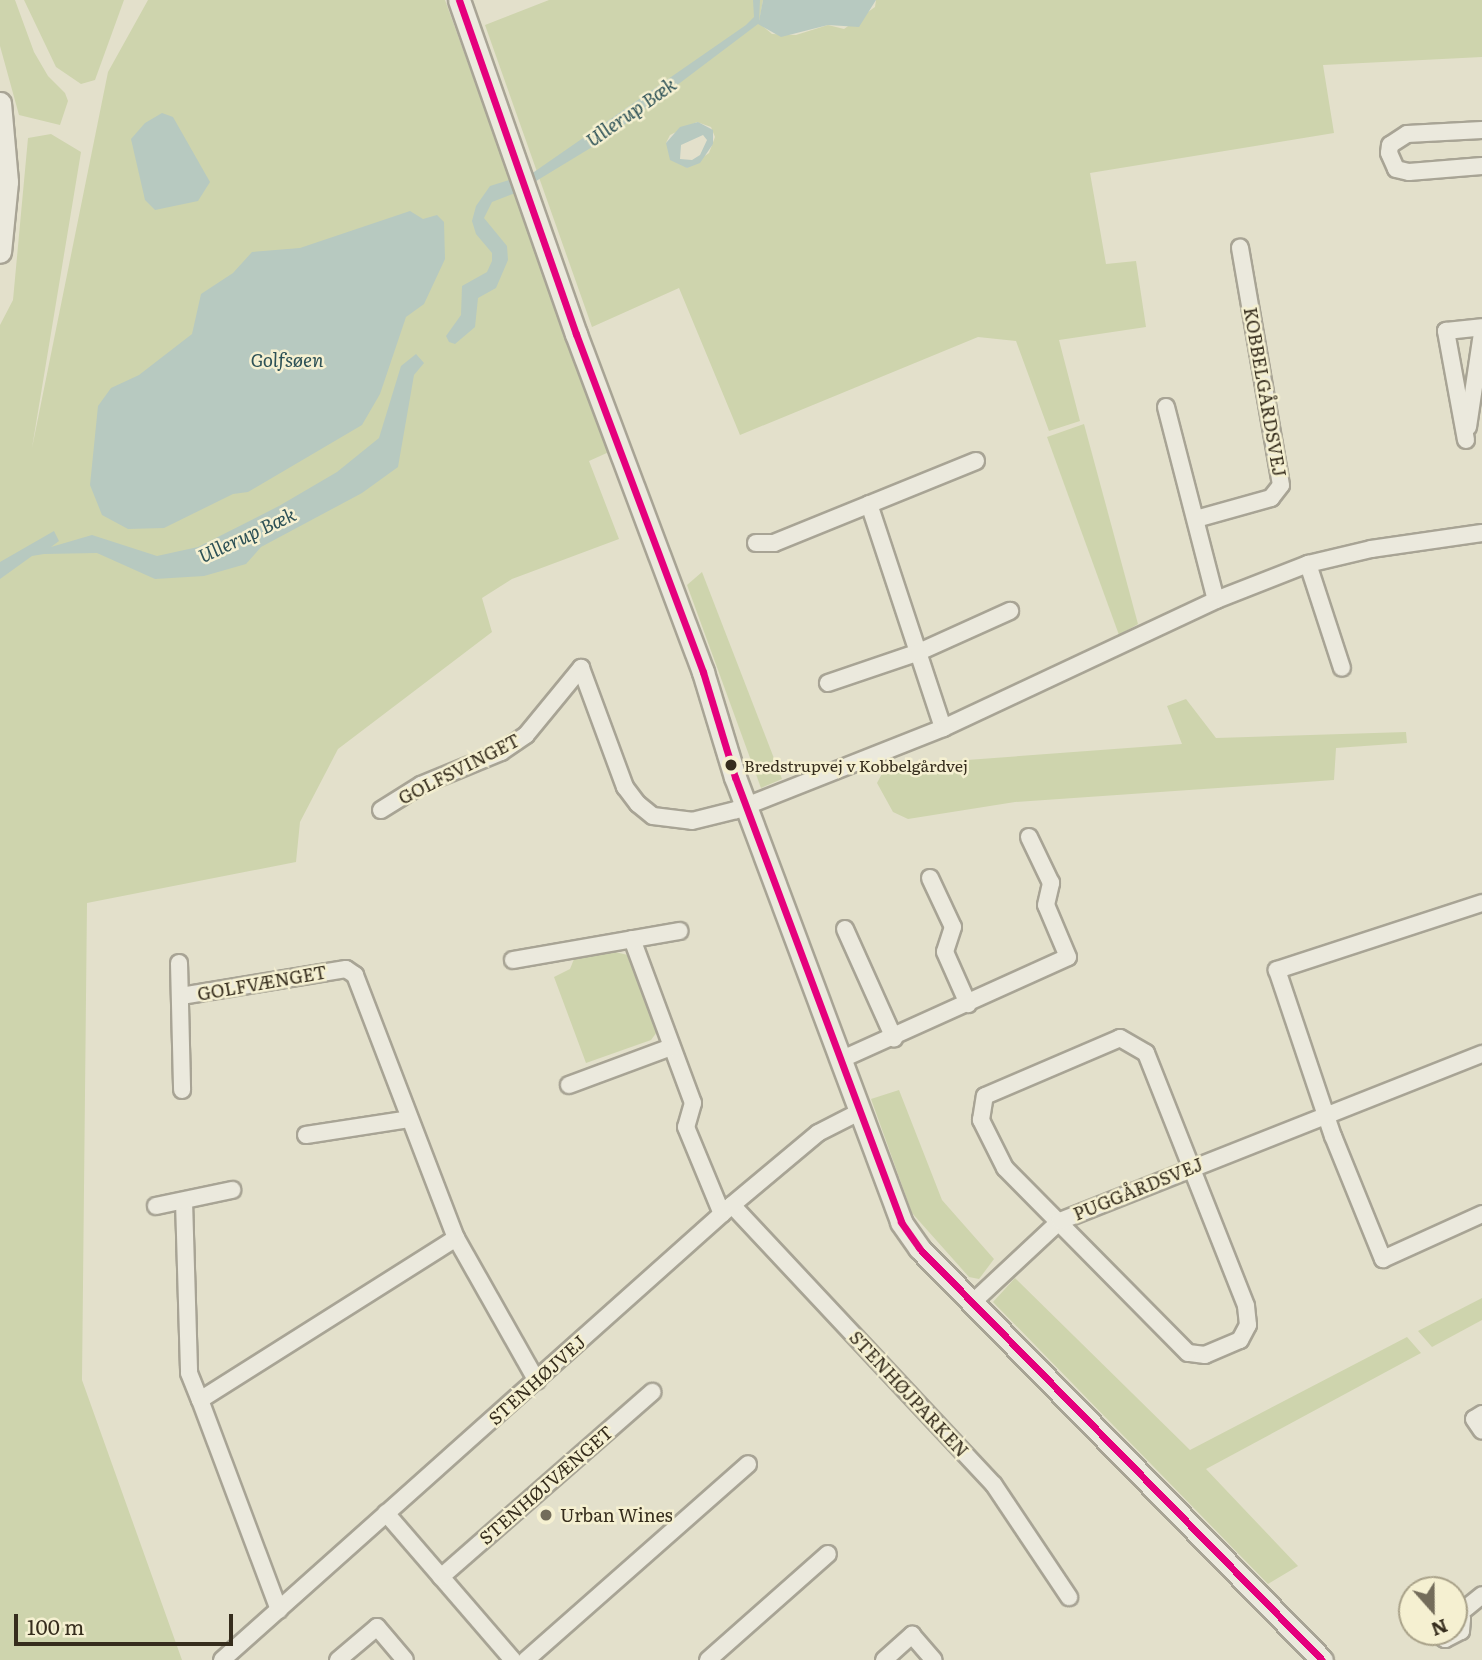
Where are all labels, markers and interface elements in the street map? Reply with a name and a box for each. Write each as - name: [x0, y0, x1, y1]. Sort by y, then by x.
- water label: Ullerup Bæk: [582, 73, 680, 151]
- street label: KOBBELGÅRDSVEJ: [1239, 305, 1291, 479]
- water label: Golfsøen: [250, 349, 324, 371]
- water label: Ullerup Bæk: [195, 503, 299, 567]
- street label: GOLFSVINGET: [395, 729, 523, 809]
- place label: Bredstrupvej v Kobbelgårdvej: [744, 755, 968, 775]
- marker: Bredstrupvej v Kobbelgårdvej: [724, 758, 738, 772]
- street label: GOLFVÆNGET: [196, 961, 328, 1005]
- street label: PUGGÅRDSVEJ: [1070, 1153, 1206, 1225]
- street label: STENHØJPARKEN: [845, 1326, 973, 1462]
- street label: STENHØJVEJ: [484, 1331, 590, 1429]
- street label: STENHØJVÆNGET: [475, 1421, 617, 1549]
- place label: Urban Wines: [560, 1504, 673, 1526]
- marker: Urban Wines: [538, 1507, 554, 1523]
- north arrow: [1398, 1576, 1468, 1646]
- scale bar: [18, 1600, 236, 1644]
- text: 100 m: [27, 1610, 84, 1641]
- text: N: [1427, 1613, 1452, 1645]

